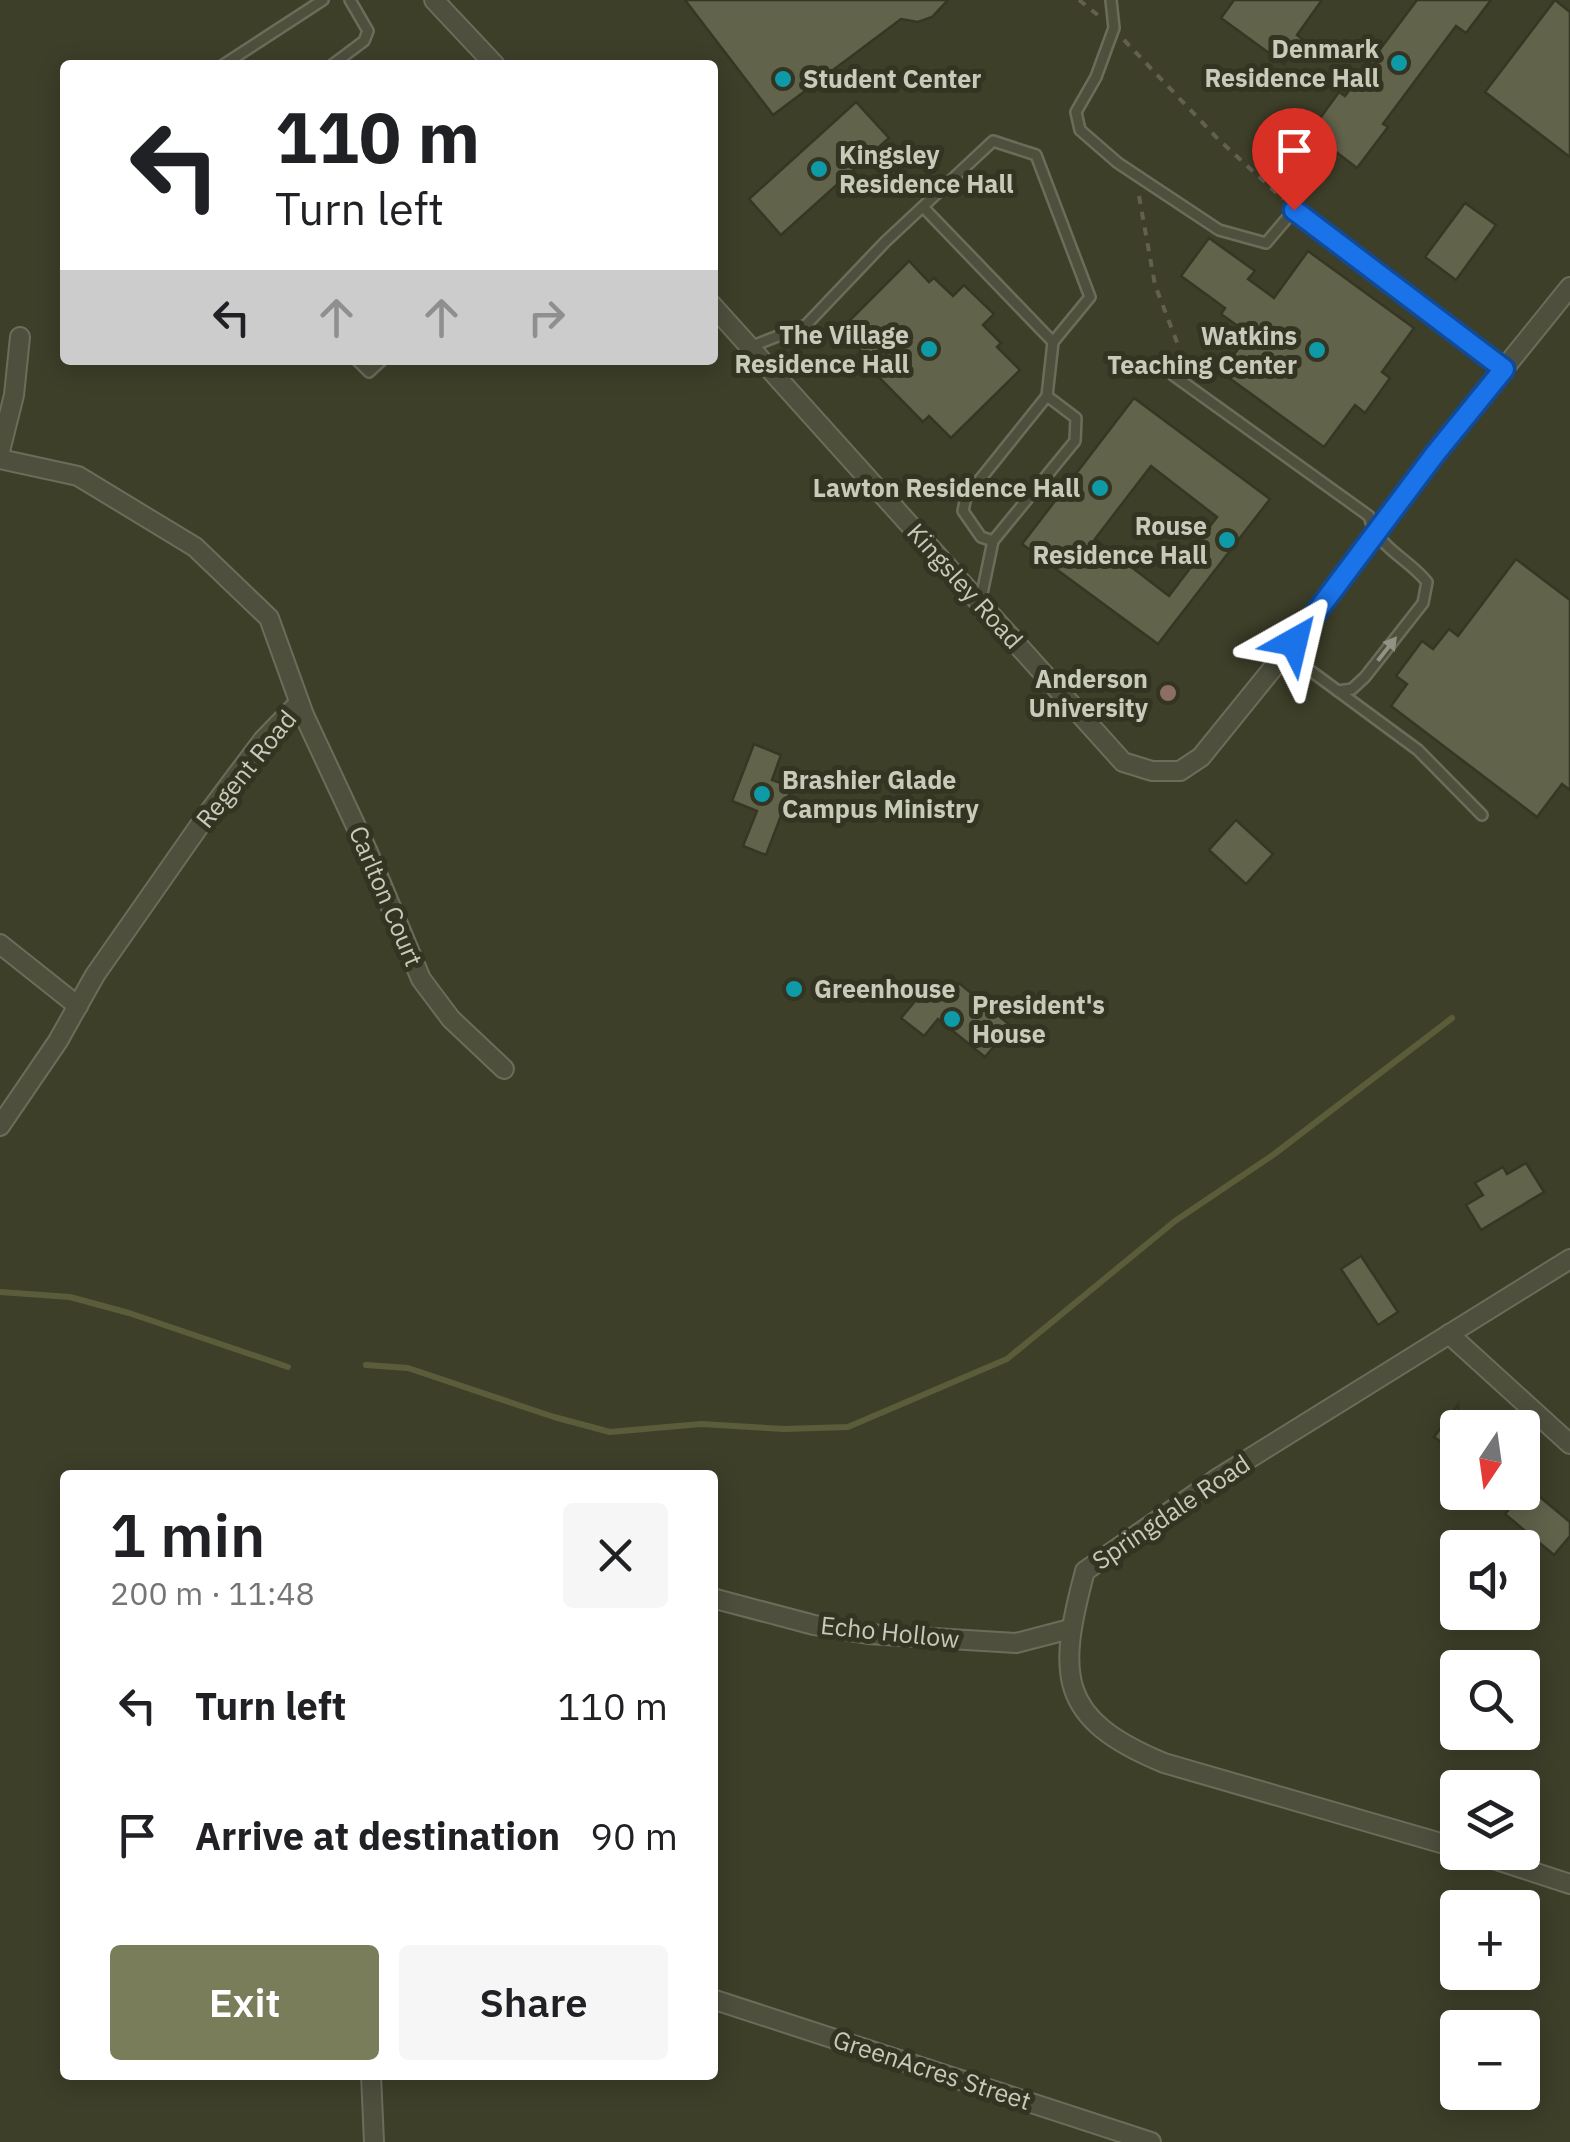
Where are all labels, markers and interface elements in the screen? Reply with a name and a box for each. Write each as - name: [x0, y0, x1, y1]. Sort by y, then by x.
- place label: Denmark Residence Hall: [1205, 32, 1380, 94]
- marker: Denmark Residence Hall: [1388, 52, 1410, 74]
- place label: Student Center: [803, 62, 981, 95]
- marker: Student Center: [772, 68, 794, 90]
- text: 110 m: [275, 91, 480, 182]
- icon: left: [110, 100, 240, 230]
- pin: [1252, 108, 1337, 211]
- icon: arrive: [1267, 123, 1322, 178]
- place label: Kingsley Residence Hall: [839, 138, 1014, 200]
- marker: Kingsley Residence Hall: [808, 158, 830, 180]
- text: Turn left: [275, 179, 444, 237]
- icon: left: [204, 290, 259, 345]
- icon: ahead: [309, 290, 364, 345]
- icon: ahead: [414, 290, 469, 345]
- icon: right: [519, 290, 574, 345]
- place label: The Village Residence Hall: [735, 318, 909, 380]
- place label: Watkins Teaching Center: [1107, 319, 1297, 381]
- marker: The Village Residence Hall: [918, 338, 940, 360]
- marker: Watkins Teaching Center: [1306, 339, 1328, 361]
- place label: Lawton Residence Hall: [813, 471, 1080, 504]
- marker: Lawton Residence Hall: [1089, 477, 1111, 499]
- place label: Rouse Residence Hall: [1033, 509, 1207, 571]
- street label: Kingsley Road: [900, 516, 1030, 655]
- marker: Rouse Residence Hall: [1216, 529, 1238, 551]
- position arrow: [1242, 590, 1346, 694]
- one-way arrow: [1376, 636, 1397, 662]
- place label: Anderson University: [1029, 662, 1149, 724]
- marker: Anderson University: [1157, 682, 1179, 704]
- street label: Regent Road: [188, 703, 303, 834]
- place label: Brashier Glade Campus Ministry: [782, 763, 979, 825]
- marker: Brashier Glade Campus Ministry: [751, 783, 773, 805]
- street label: Carlton Court: [342, 821, 431, 971]
- place label: Greenhouse: [814, 972, 956, 1005]
- marker: Greenhouse: [783, 978, 805, 1000]
- place label: President's House: [972, 988, 1105, 1050]
- marker: President's House: [941, 1008, 963, 1030]
- north arrow: [1440, 1410, 1540, 1510]
- map controls: [1440, 1410, 1540, 2110]
- street label: Springdale Road: [1085, 1447, 1256, 1577]
- text: 1 min: [110, 1495, 265, 1574]
- button: close: [563, 1503, 668, 1608]
- button: sound: [1440, 1530, 1540, 1630]
- text: 200 m · 11:48: [110, 1572, 315, 1614]
- street label: Echo Hollow: [819, 1608, 961, 1655]
- button: search: [1440, 1650, 1540, 1750]
- icon: left: [110, 1678, 165, 1733]
- text: Turn left: [195, 1681, 346, 1730]
- text: 110 m: [557, 1681, 668, 1730]
- button: layers: [1440, 1770, 1540, 1870]
- icon: arrive: [110, 1808, 165, 1863]
- text: Arrive at destination: [195, 1811, 560, 1860]
- text: 90 m: [590, 1811, 678, 1860]
- button: +: [1440, 1890, 1540, 1990]
- button: Exit: [110, 1945, 379, 2060]
- button: Share: [399, 1945, 668, 2060]
- button: −: [1440, 2010, 1540, 2110]
- street label: GreenAcres Street: [829, 2022, 1035, 2117]

